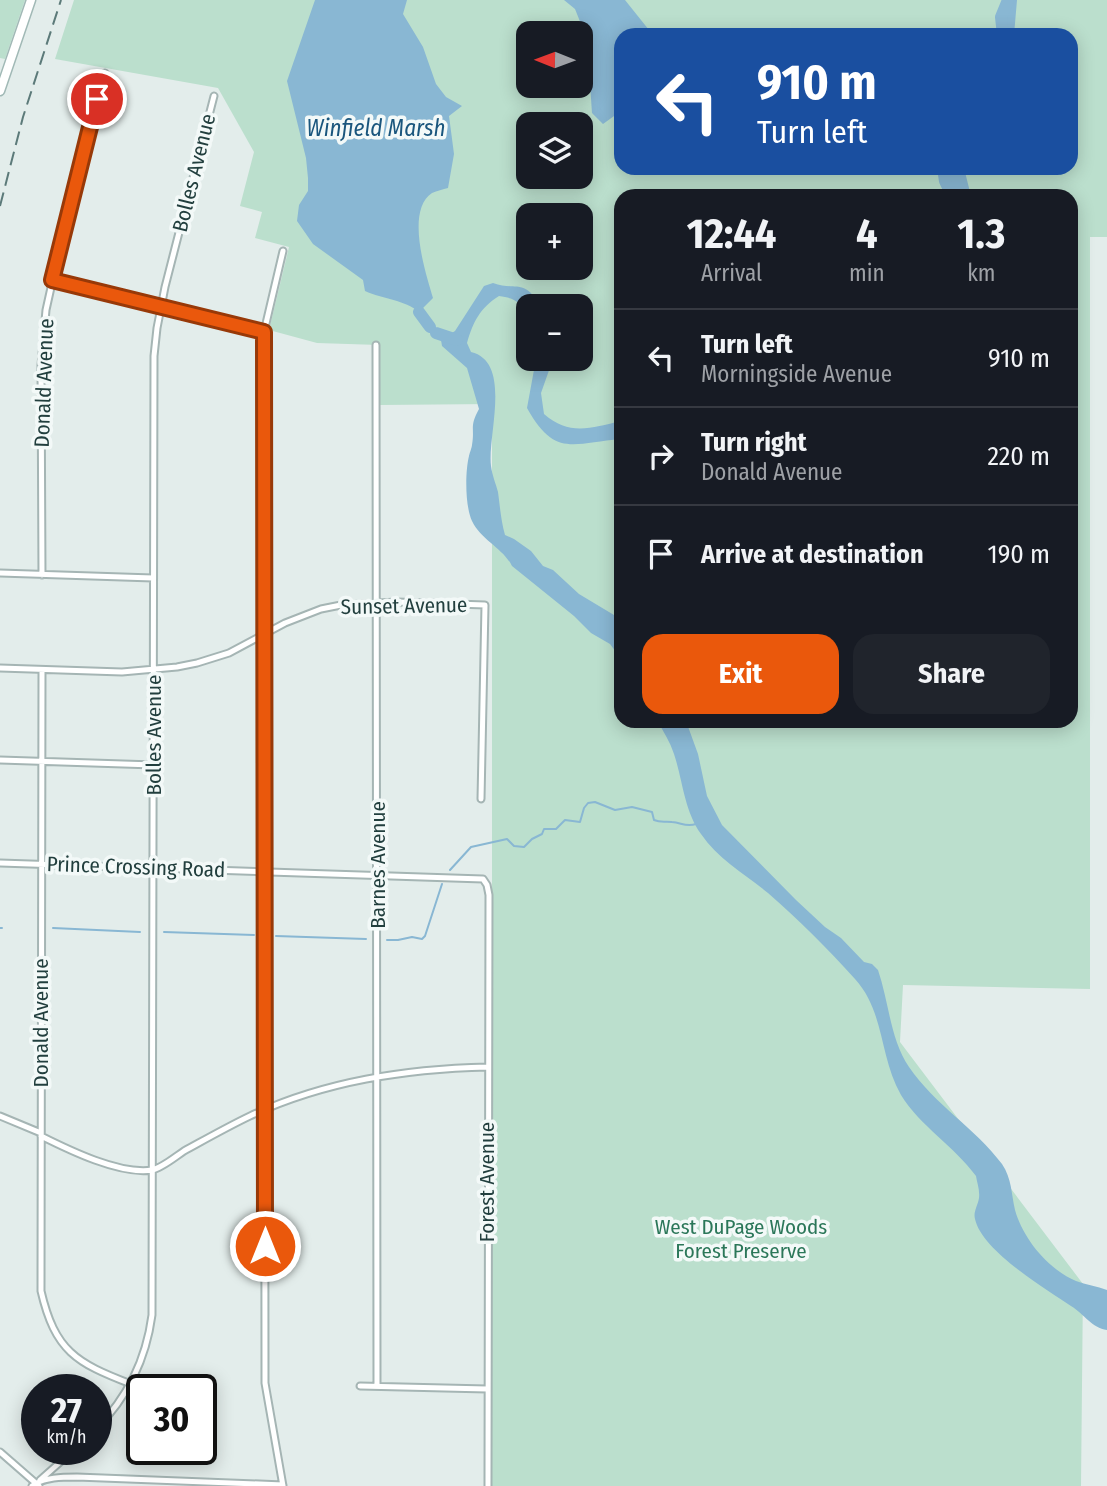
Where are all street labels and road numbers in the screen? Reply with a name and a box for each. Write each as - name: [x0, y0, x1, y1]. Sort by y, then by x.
- street label: Bolles Avenue: [167, 111, 221, 235]
- street label: Donald Avenue: [29, 318, 59, 448]
- street label: Sunset Avenue: [340, 592, 468, 620]
- street label: Bolles Avenue: [141, 675, 167, 795]
- street label: Barnes Avenue: [365, 801, 391, 929]
- street label: Prince Crossing Road: [46, 851, 226, 883]
- street label: Donald Avenue: [28, 958, 54, 1088]
- street label: Forest Avenue: [474, 1122, 500, 1242]

